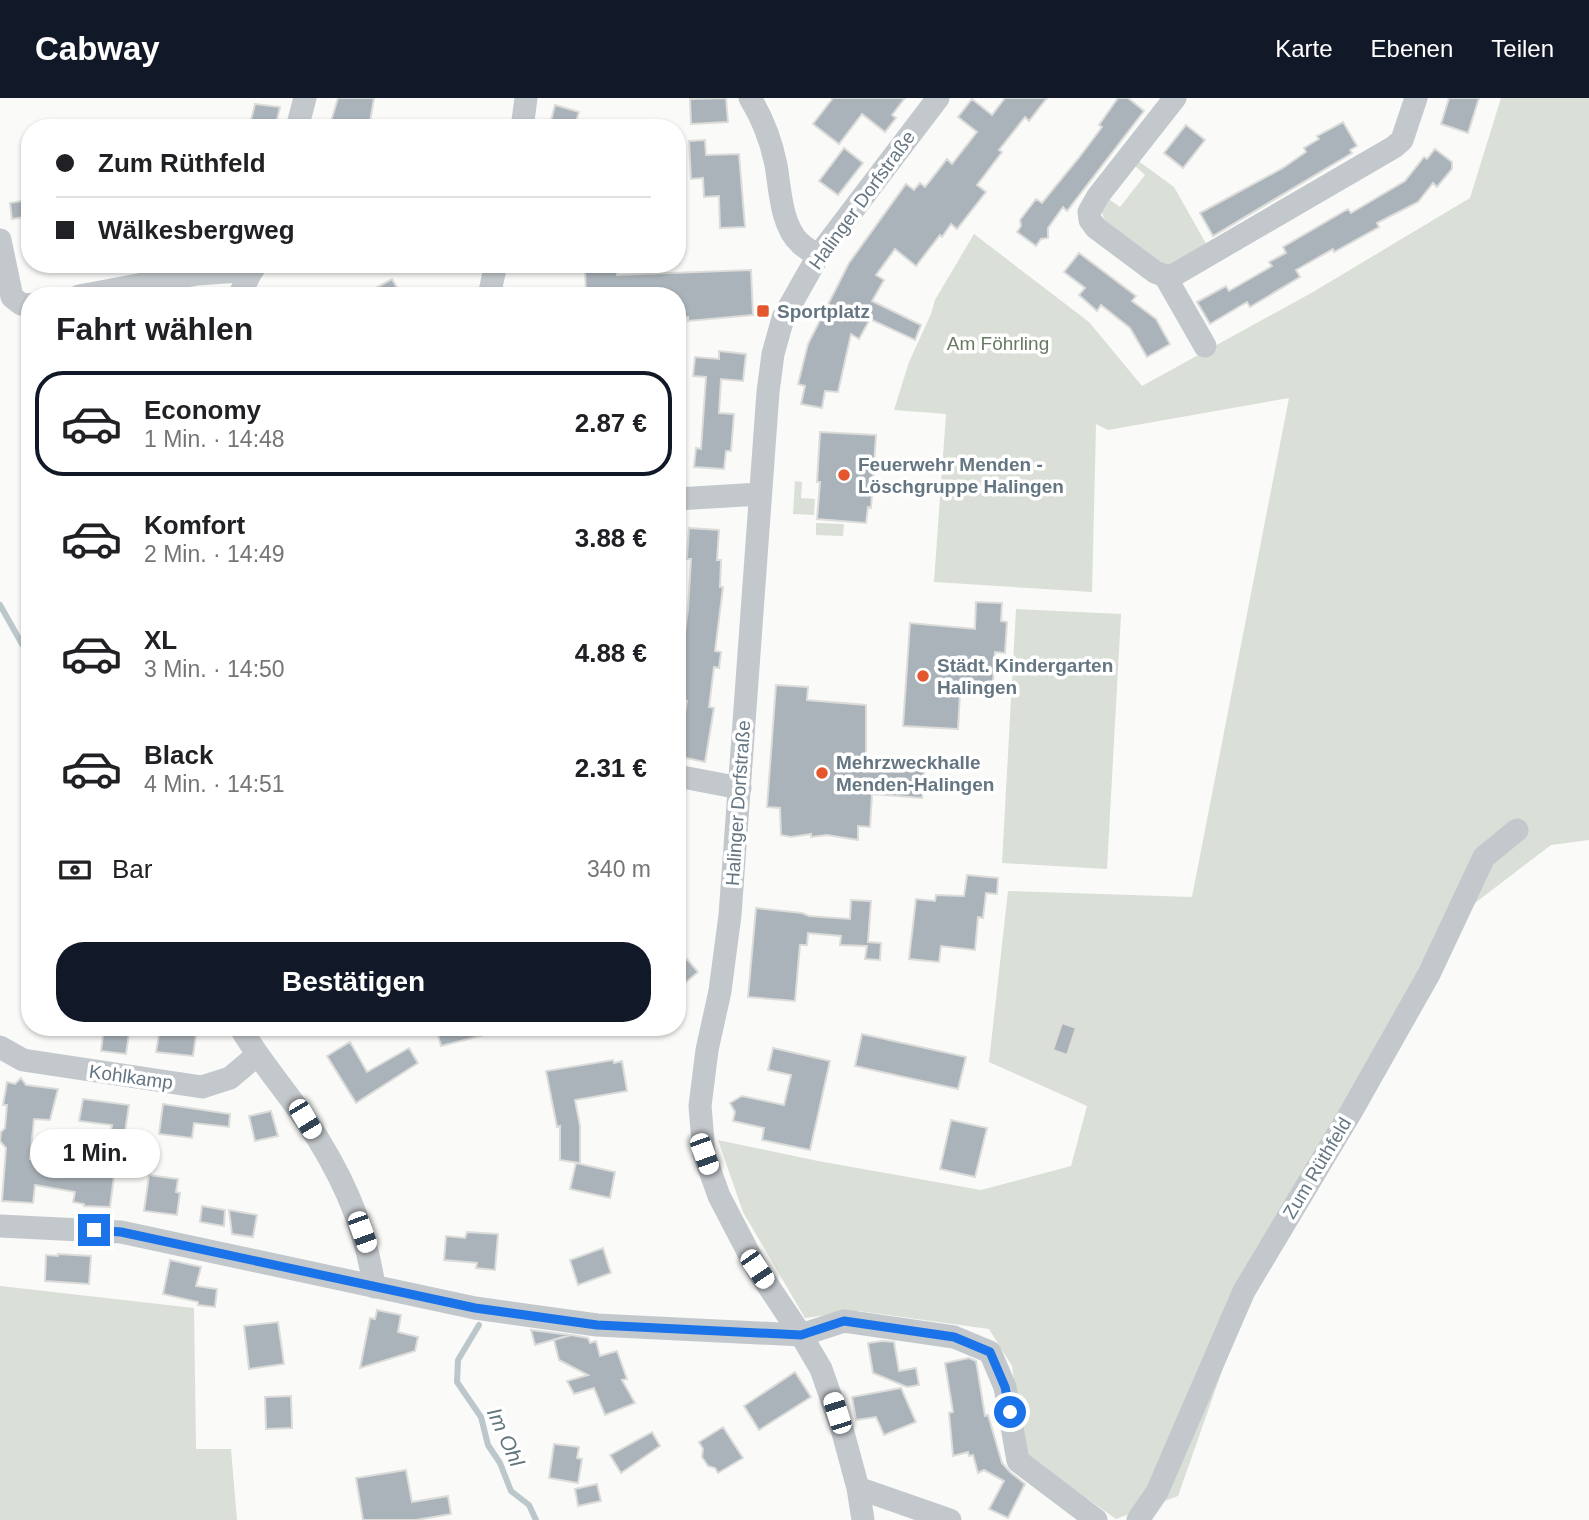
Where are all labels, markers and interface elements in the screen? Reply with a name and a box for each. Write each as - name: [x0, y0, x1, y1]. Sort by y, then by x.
- text: Cabway: [35, 30, 160, 67]
- text: Karte: [1275, 35, 1333, 62]
- text: Ebenen: [1371, 35, 1453, 62]
- text: Teilen: [1491, 35, 1554, 62]
- street label: Halinger Dorfstraße: [805, 127, 919, 273]
- text: Zum Rüthfeld: [98, 148, 266, 178]
- text: Wälkesbergweg: [98, 215, 295, 245]
- place label: Sportplatz: [777, 301, 870, 322]
- marker: Sportplatz: [755, 303, 771, 319]
- text: Fahrt wählen: [56, 311, 253, 347]
- park label: Am Föhrling: [947, 333, 1049, 354]
- icon: car: [60, 392, 123, 455]
- text: Economy: [144, 395, 261, 425]
- text: 2.87 €: [575, 408, 647, 438]
- text: 1 Min. · 14:48: [144, 426, 285, 452]
- place label: Feuerwehr Menden - Löschgruppe Halingen: [858, 454, 1064, 497]
- marker: Feuerwehr Menden - Löschgruppe Halingen: [836, 467, 852, 483]
- icon: car: [60, 507, 123, 570]
- text: Komfort: [144, 510, 245, 540]
- text: 3.88 €: [575, 523, 647, 553]
- text: 2 Min. · 14:49: [144, 541, 285, 567]
- icon: car: [60, 622, 123, 685]
- text: XL: [144, 625, 177, 655]
- text: 4.88 €: [575, 638, 647, 668]
- place label: Städt. Kindergarten Halingen: [937, 655, 1113, 698]
- text: 3 Min. · 14:50: [144, 656, 285, 682]
- marker: Städt. Kindergarten Halingen: [915, 668, 931, 684]
- street label: Halinger Dorfstraße: [722, 720, 754, 886]
- icon: car: [60, 737, 123, 800]
- text: Black: [144, 740, 213, 770]
- place label: Mehrzweckhalle Menden-Halingen: [836, 752, 994, 795]
- text: 2.31 €: [575, 753, 647, 783]
- marker: Mehrzweckhalle Menden-Halingen: [814, 765, 830, 781]
- text: 4 Min. · 14:51: [144, 771, 285, 797]
- icon: cash: [56, 851, 94, 889]
- text: Bar: [112, 854, 152, 884]
- text: 340 m: [587, 856, 651, 882]
- button: Bestätigen: [56, 942, 651, 1022]
- street label: Kohlkamp: [88, 1061, 174, 1093]
- car: [286, 1096, 325, 1142]
- street label: Zum Rüthfeld: [1279, 1114, 1355, 1222]
- callout: 1 Min.: [29, 1128, 159, 1178]
- car: [687, 1131, 722, 1177]
- text: 1 Min.: [62, 1140, 128, 1166]
- car: [345, 1209, 380, 1255]
- route end: [78, 1214, 110, 1246]
- car: [737, 1246, 778, 1292]
- car: [821, 1390, 854, 1436]
- route start: [994, 1396, 1026, 1428]
- water label: Im Ohl: [483, 1404, 530, 1471]

